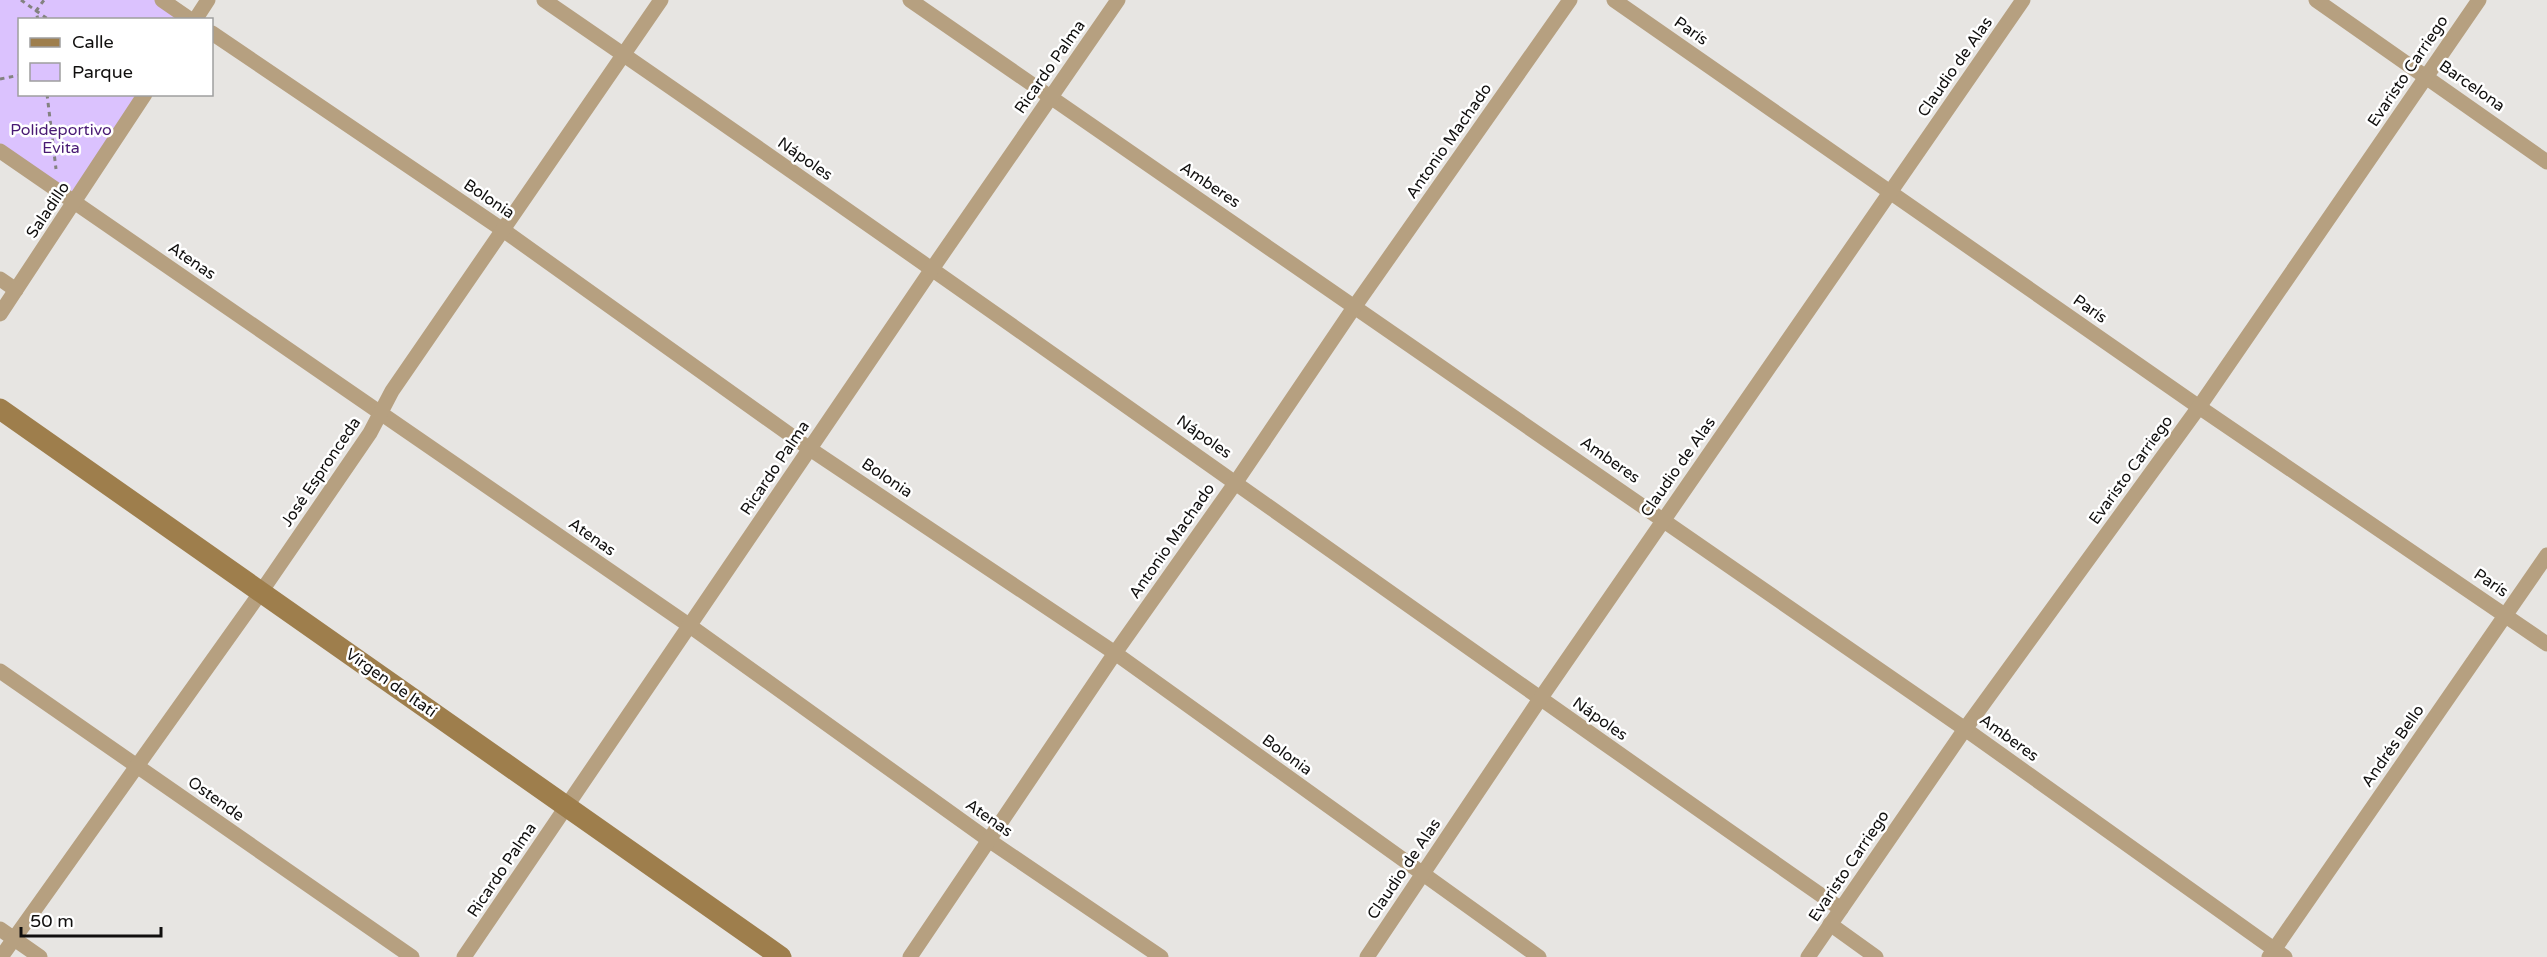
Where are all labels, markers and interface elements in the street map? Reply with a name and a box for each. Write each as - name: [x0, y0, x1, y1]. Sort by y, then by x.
- street label: Evaristo Carriego: [2363, 11, 2453, 131]
- street label: París: [1670, 12, 1712, 50]
- street label: Claudio de Alas: [1913, 13, 1997, 121]
- street label: Ricardo Palma: [1010, 16, 1090, 118]
- legend: [18, 18, 213, 96]
- text: Calle: [72, 31, 114, 53]
- street label: Barcelona: [2435, 56, 2509, 116]
- text: Parque: [72, 61, 133, 83]
- street label: Antonio Machado: [1402, 79, 1496, 203]
- park label: Polideportivo Evita: [10, 120, 112, 158]
- street label: Nápoles: [774, 133, 836, 185]
- street label: Amberes: [1176, 158, 1244, 212]
- street label: Bolonia: [460, 175, 518, 223]
- street label: Saladillo: [22, 178, 74, 242]
- street label: Atenas: [164, 238, 220, 284]
- street label: París: [2069, 290, 2111, 328]
- street label: Nápoles: [1173, 411, 1235, 463]
- street label: Evaristo Carriego: [2085, 411, 2177, 529]
- street label: José Espronceda: [277, 413, 365, 531]
- street label: Claudio de Alas: [1636, 413, 1720, 521]
- street label: Ricardo Palma: [736, 417, 814, 519]
- street label: Amberes: [1576, 432, 1644, 488]
- street label: Bolonia: [858, 454, 916, 502]
- street label: Antonio Machado: [1125, 479, 1219, 603]
- street label: Atenas: [565, 514, 619, 560]
- street label: París: [2470, 564, 2512, 602]
- street label: Virgen de Itatí: [342, 644, 440, 722]
- street label: Nápoles: [1569, 693, 1631, 745]
- street label: Andrés Bello: [2357, 701, 2429, 791]
- street label: Amberes: [1975, 710, 2043, 766]
- street label: Bolonia: [1258, 730, 1316, 780]
- street label: Ostende: [184, 772, 248, 826]
- street label: Atenas: [962, 795, 1016, 841]
- street label: Evaristo Carriego: [1804, 806, 1894, 926]
- street label: Claudio de Alas: [1363, 815, 1445, 923]
- street label: Ricardo Palma: [463, 819, 541, 921]
- scale bar: [21, 900, 160, 938]
- text: 50 m: [30, 910, 74, 932]

